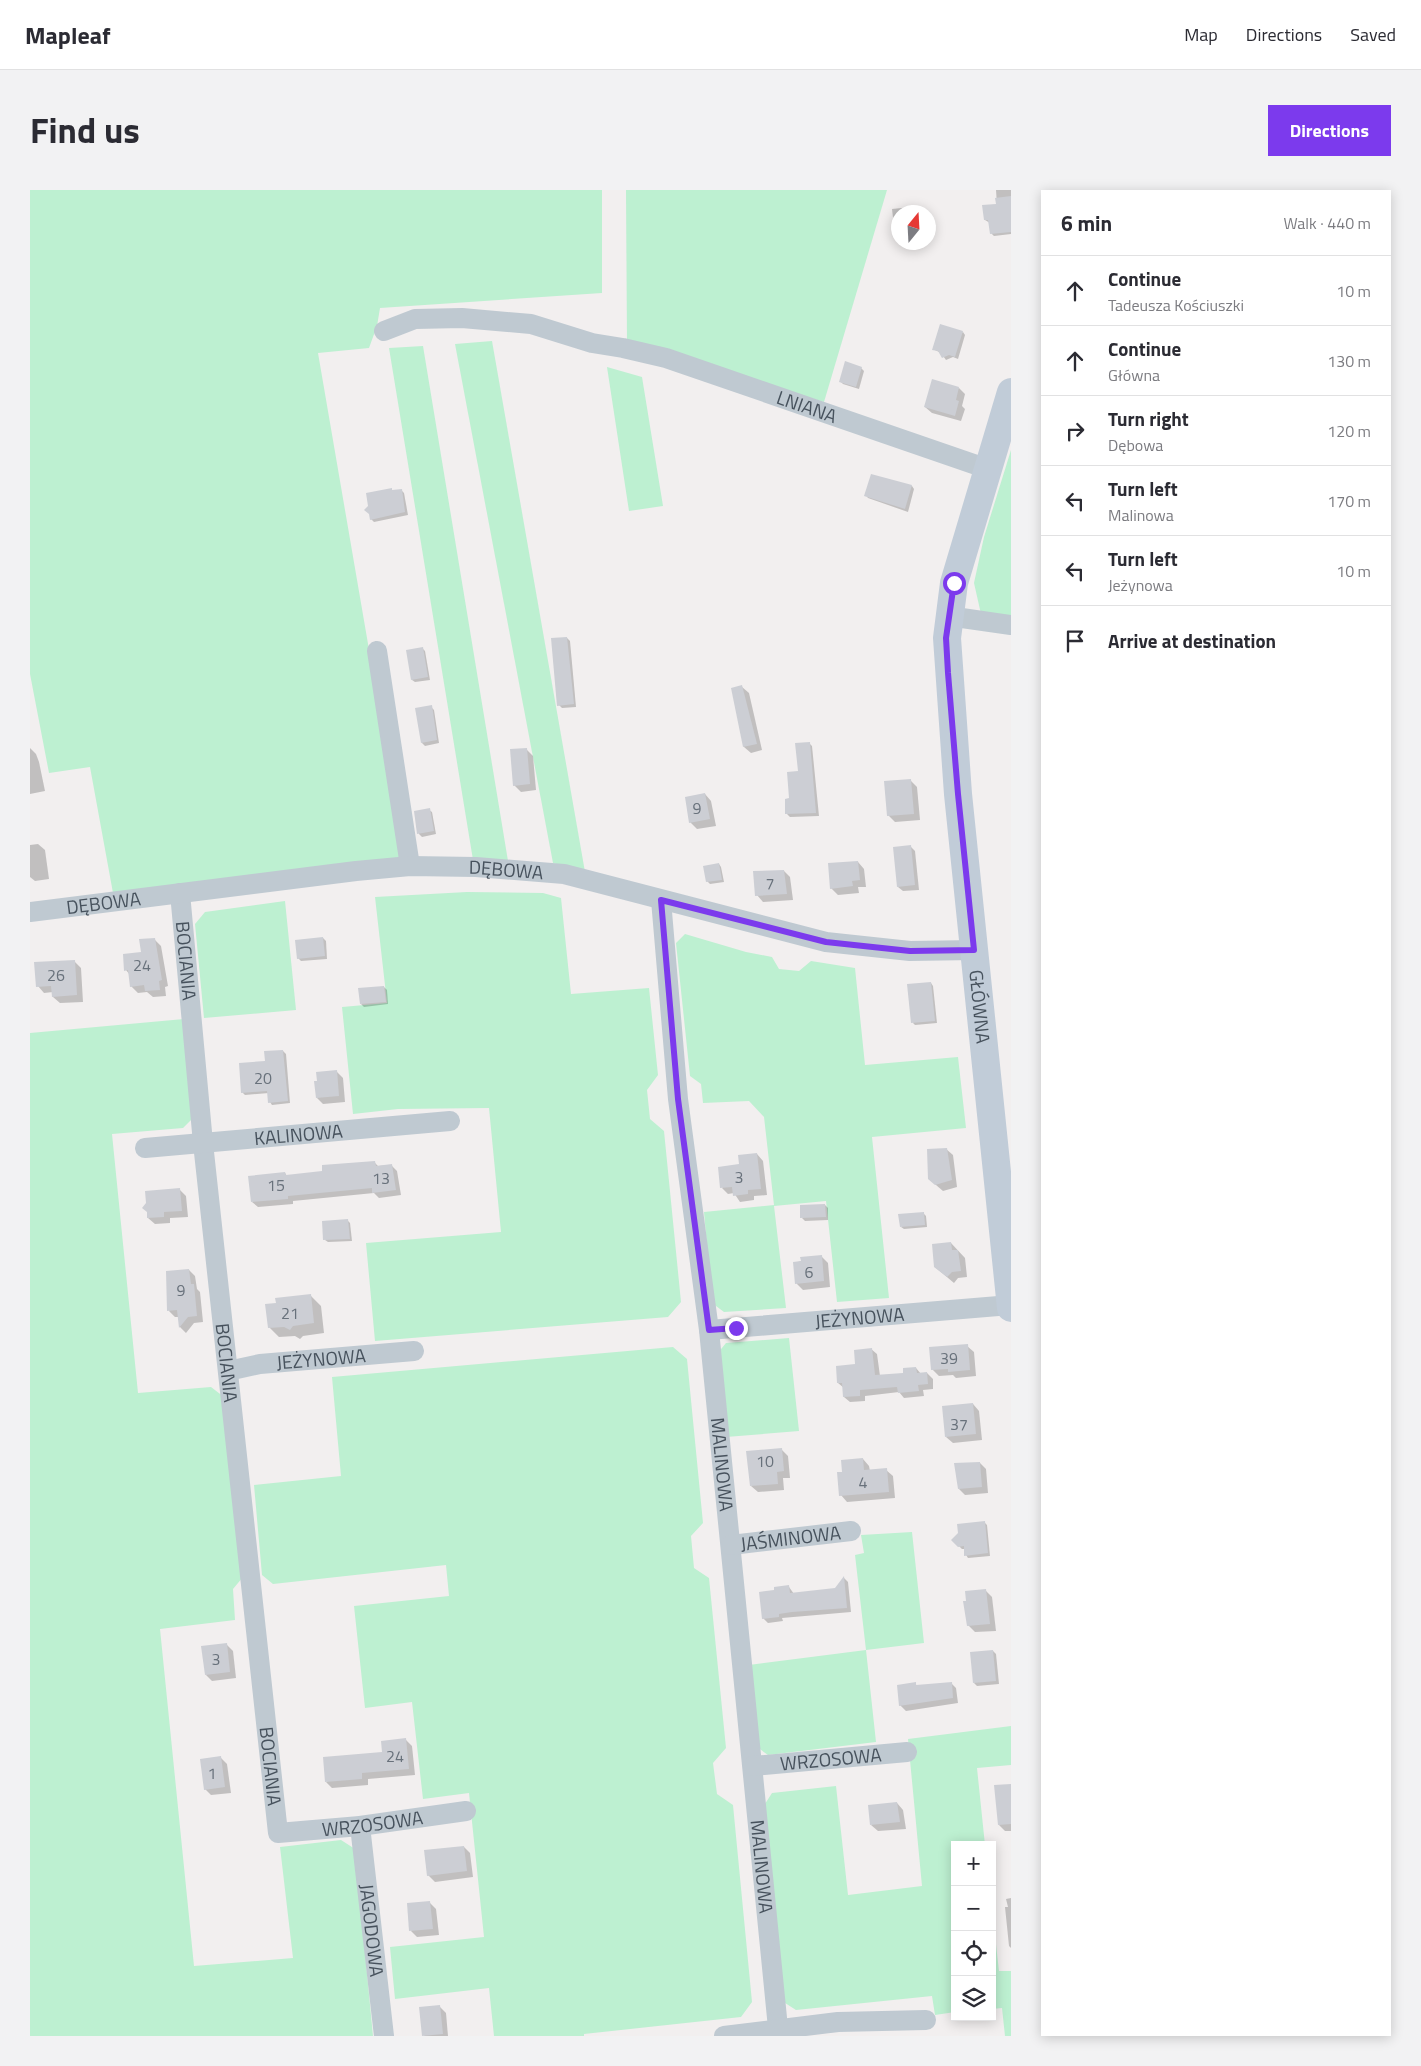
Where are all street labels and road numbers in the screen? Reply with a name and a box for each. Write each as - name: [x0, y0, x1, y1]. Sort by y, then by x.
- street label: LNIANA: [773, 382, 841, 430]
- street label: DĘBOWA: [469, 852, 545, 886]
- street label: DĘBOWA: [64, 883, 142, 921]
- street label: BOCIANIA: [169, 920, 205, 1002]
- street label: GŁÓWNA: [962, 968, 999, 1045]
- street label: KALINOWA: [253, 1116, 344, 1152]
- street label: JEŻYNOWA: [814, 1299, 905, 1335]
- street label: BOCIANIA: [209, 1322, 246, 1404]
- street label: JEŻYNOWA: [275, 1340, 367, 1377]
- street label: MALINOWA: [704, 1416, 742, 1513]
- street label: JAŚMINOWA: [739, 1517, 842, 1558]
- street label: BOCIANIA: [253, 1725, 290, 1807]
- street label: WRZOSOWA: [779, 1739, 883, 1777]
- street label: WRZOSOWA: [321, 1802, 425, 1843]
- street label: MALINOWA: [743, 1818, 782, 1915]
- street label: JAGODOWA: [353, 1882, 392, 1978]

